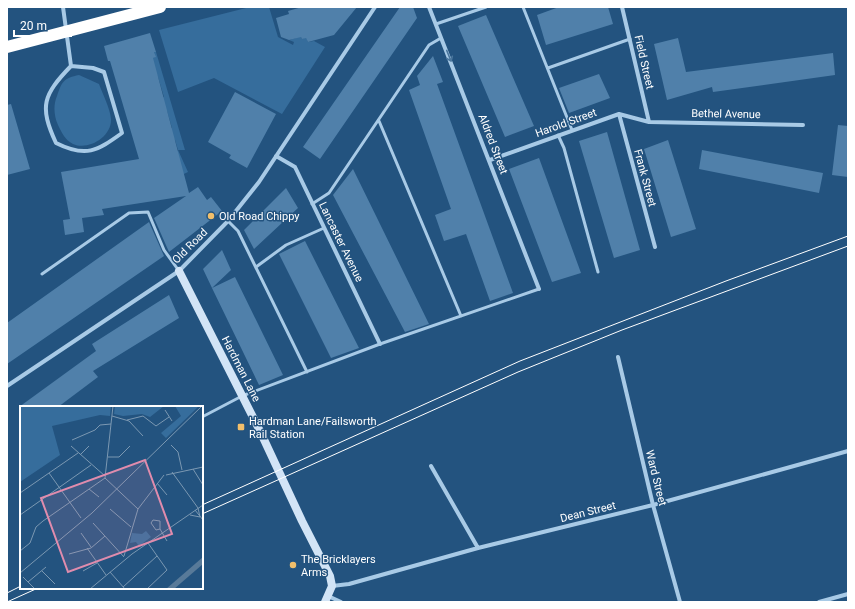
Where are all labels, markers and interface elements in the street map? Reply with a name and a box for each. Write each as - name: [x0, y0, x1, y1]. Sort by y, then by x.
- scale bar: [14, 12, 71, 38]
- text: 20 m: [20, 19, 47, 33]
- street label: Field Street: [631, 34, 657, 91]
- one-way arrow: [445, 50, 453, 62]
- street label: Harold Street: [534, 106, 599, 140]
- street label: Bethel Avenue: [691, 107, 761, 121]
- street label: Aldred Street: [476, 112, 511, 176]
- street label: Frank Street: [631, 148, 659, 208]
- street label: Lancaster Avenue: [316, 200, 366, 284]
- place label: Old Road Chippy: [219, 210, 300, 223]
- marker: Old Road Chippy: [206, 211, 216, 221]
- street label: Old Road: [170, 226, 210, 266]
- street label: Hardman Lane: [219, 334, 263, 404]
- inset map: [20, 406, 203, 589]
- place label: Hardman Lane/Failsworth Rail Station: [249, 415, 377, 441]
- marker: Hardman Lane/Failsworth Rail Station: [236, 422, 246, 432]
- street label: Ward Street: [643, 449, 669, 508]
- street label: Dean Street: [559, 499, 618, 525]
- place label: The Bricklayers Arms: [301, 553, 376, 579]
- marker: The Bricklayers Arms: [288, 560, 298, 570]

